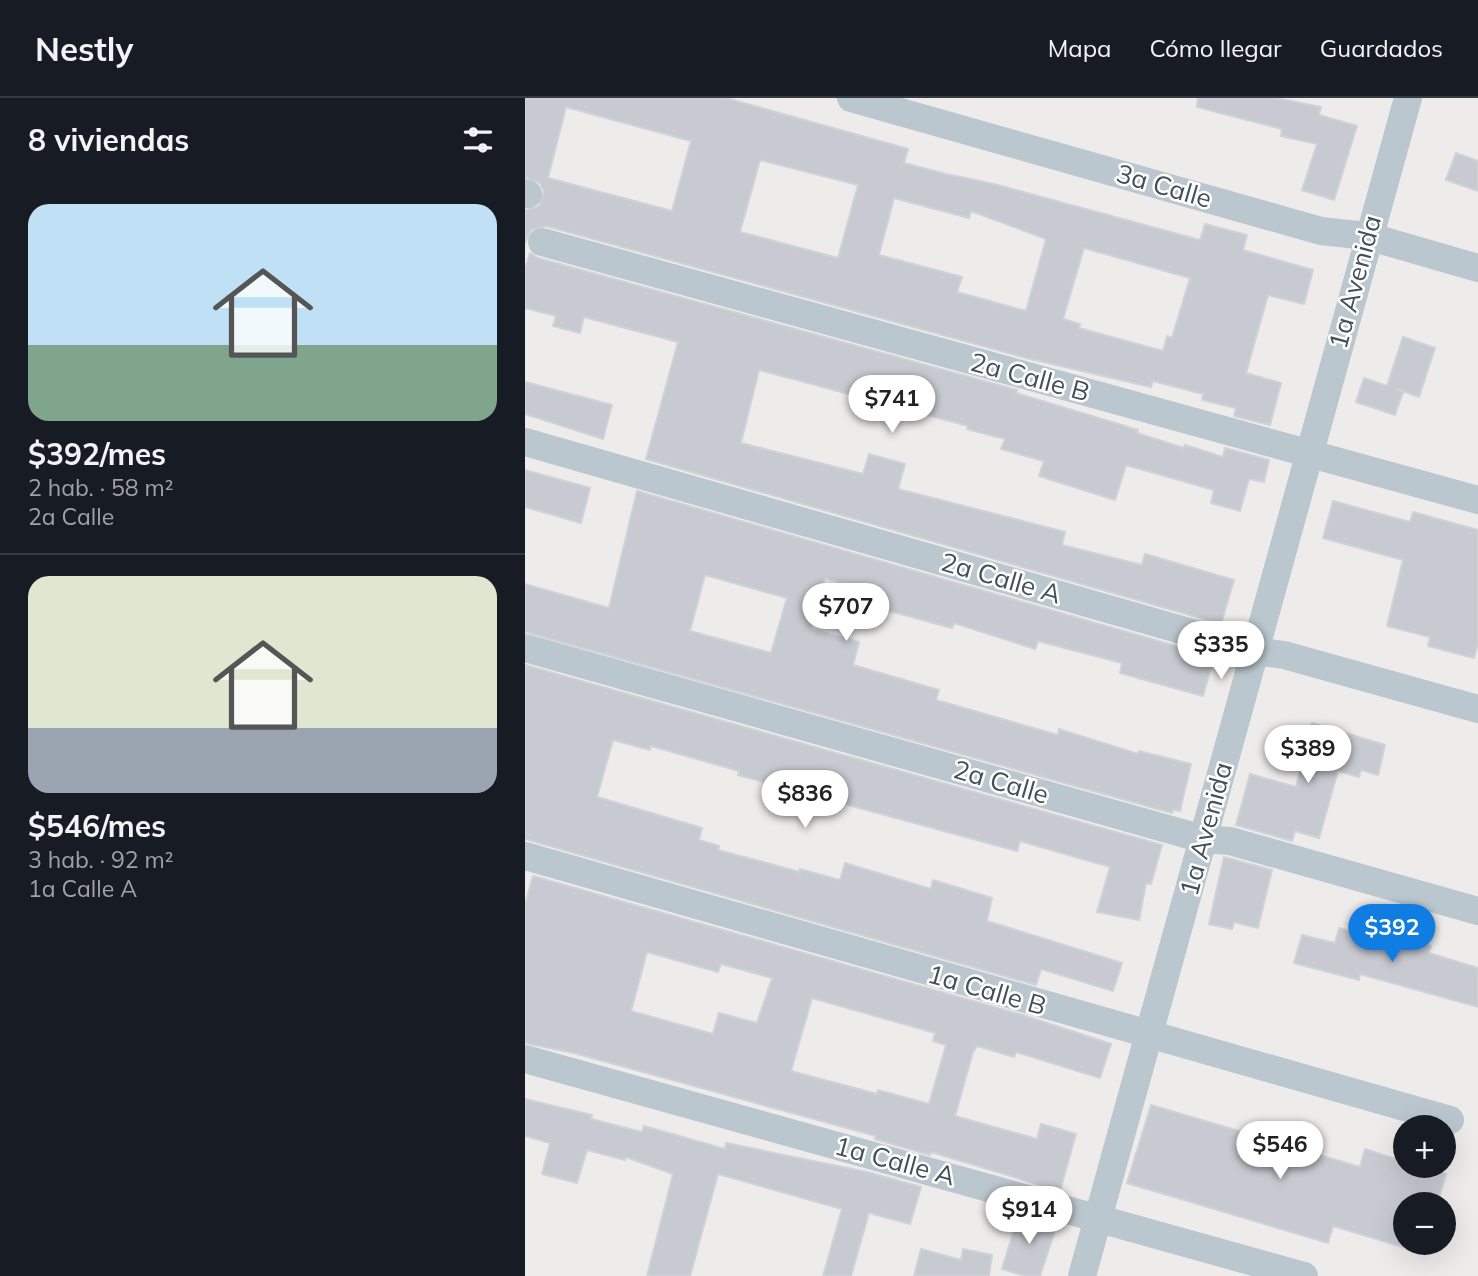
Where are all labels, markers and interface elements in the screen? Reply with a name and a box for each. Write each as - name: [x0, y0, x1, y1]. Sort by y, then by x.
- text: Nestly: [35, 28, 133, 69]
- text: Mapa: [1048, 33, 1111, 63]
- text: Cómo llegar: [1149, 33, 1282, 63]
- text: Guardados: [1320, 33, 1443, 63]
- text: 8 viviendas: [28, 121, 189, 159]
- icon: filters: [459, 121, 497, 159]
- street label: 3a Calle: [1113, 156, 1216, 215]
- street label: 1a Avenida: [1321, 212, 1388, 352]
- icon: home: [200, 250, 326, 376]
- street label: 2a Calle B: [967, 345, 1093, 408]
- pin: $741: [851, 376, 933, 435]
- text: $741: [864, 383, 920, 412]
- text: $392/mes: [28, 435, 166, 473]
- text: 2 hab. · 58 m²: [28, 473, 173, 502]
- text: 2a Calle: [28, 502, 114, 531]
- street label: 2a Calle A: [937, 545, 1065, 610]
- pin: $707: [805, 584, 887, 643]
- text: $707: [818, 591, 874, 620]
- icon: home: [200, 622, 326, 748]
- pin: $335: [1180, 622, 1262, 681]
- text: $335: [1193, 629, 1249, 658]
- pin: $389: [1267, 726, 1349, 785]
- text: $389: [1280, 733, 1336, 762]
- street label: 2a Calle: [950, 752, 1053, 811]
- street label: 1a Avenida: [1172, 759, 1239, 899]
- pin: $836: [764, 770, 846, 830]
- text: $836: [777, 778, 833, 807]
- text: $546/mes: [28, 807, 166, 845]
- text: 3 hab. · 92 m²: [28, 845, 173, 874]
- text: 1a Calle A: [28, 874, 137, 903]
- pin: $392: [1351, 904, 1433, 964]
- text: $392: [1364, 912, 1420, 941]
- street label: 1a Calle B: [924, 957, 1050, 1022]
- map controls: [1393, 1115, 1456, 1255]
- button: +: [1393, 1115, 1456, 1178]
- pin: $546: [1239, 1122, 1321, 1181]
- street label: 1a Calle A: [831, 1129, 959, 1192]
- text: $546: [1252, 1129, 1308, 1158]
- pin: $914: [988, 1186, 1070, 1246]
- button: −: [1393, 1192, 1456, 1255]
- text: $914: [1001, 1194, 1057, 1223]

